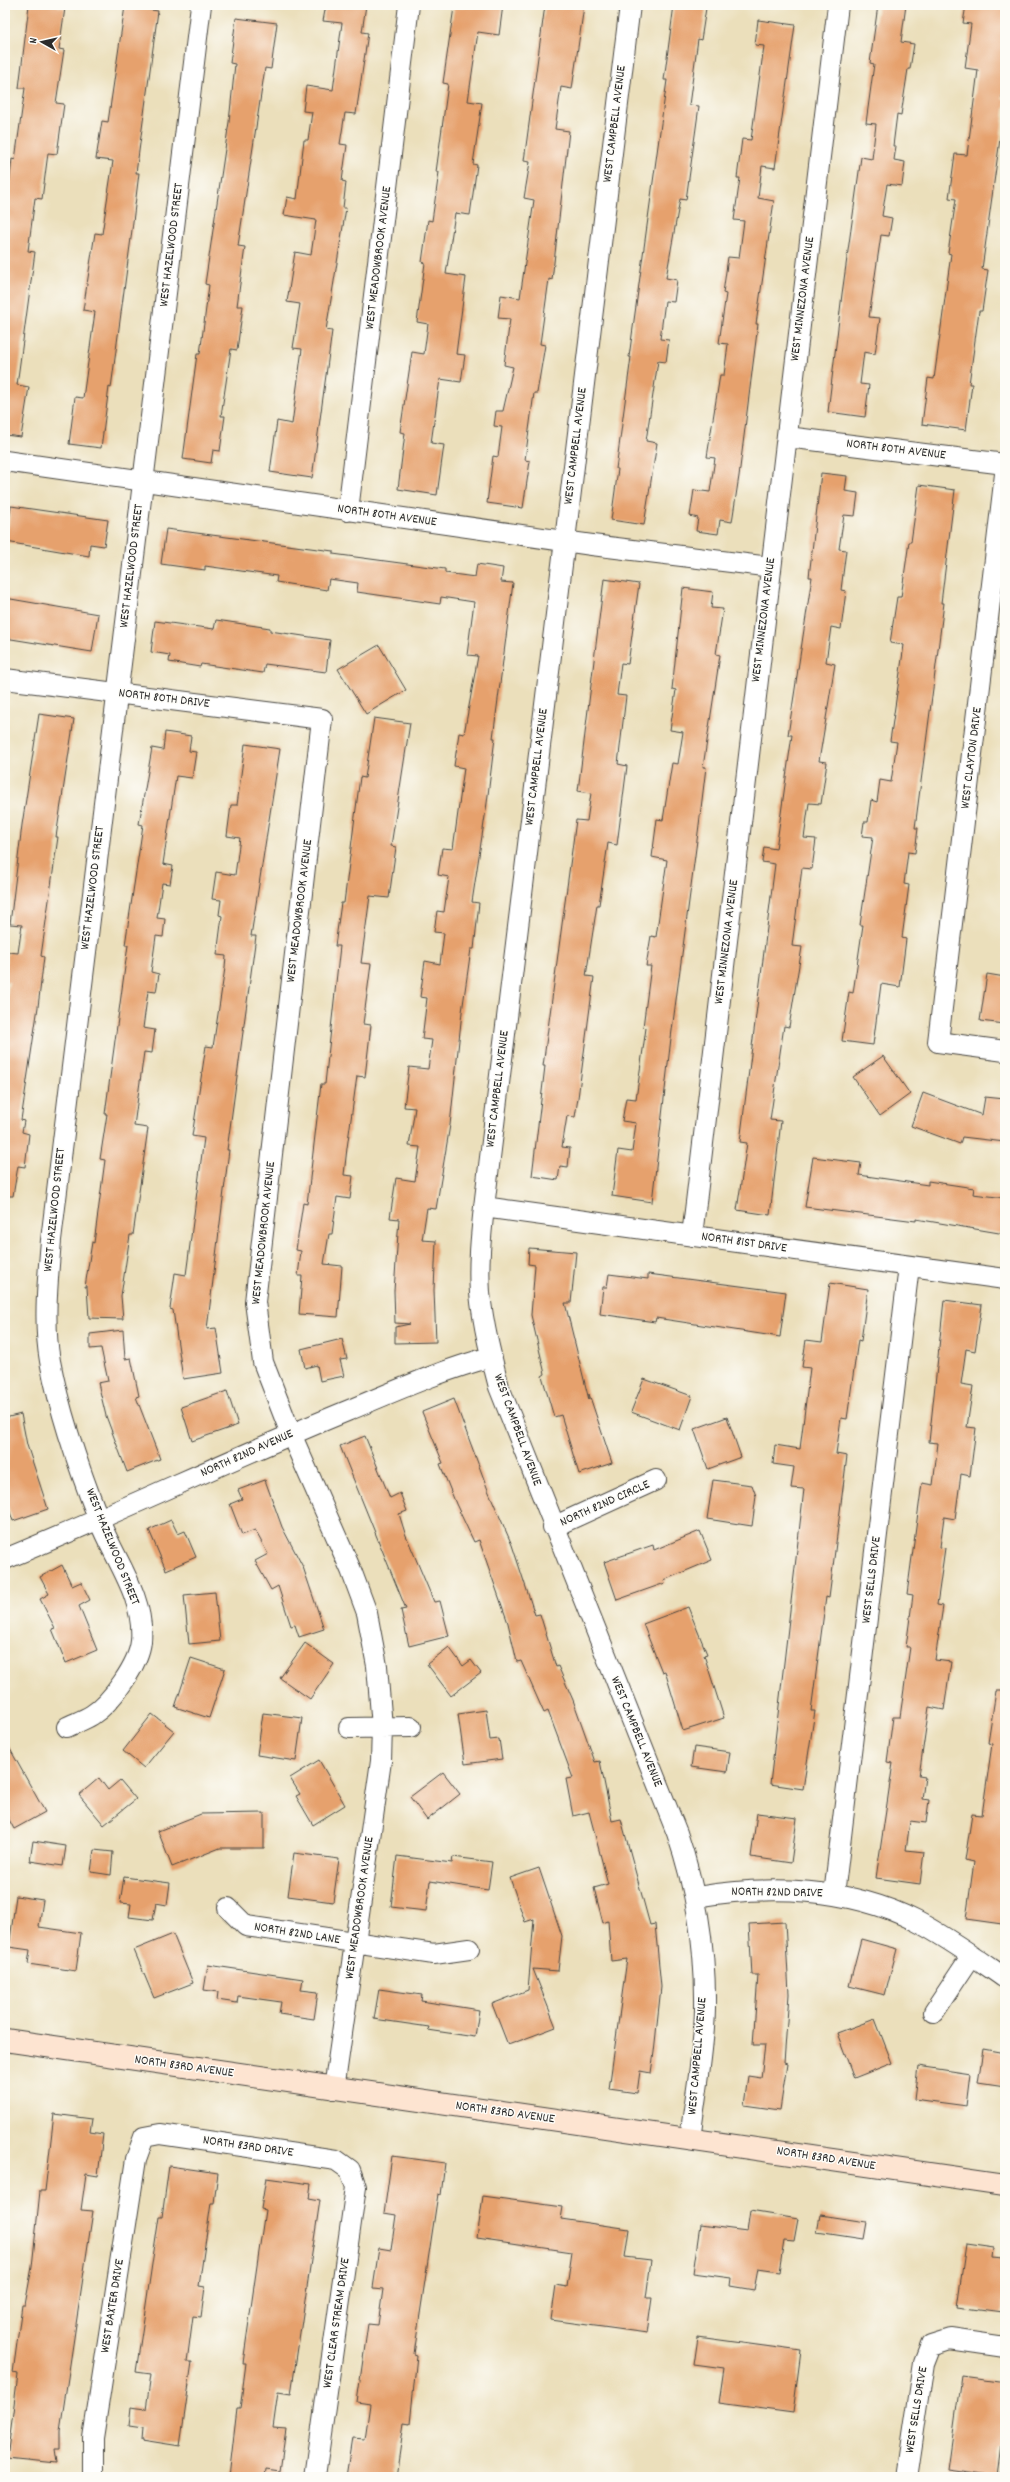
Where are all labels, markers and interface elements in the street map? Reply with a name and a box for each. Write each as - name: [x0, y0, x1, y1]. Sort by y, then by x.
- north arrow: [22, 22, 62, 62]
- text: N: [26, 37, 42, 45]
- street label: WEST CAMPBELL AVENUE: [598, 64, 632, 184]
- street label: WEST HAZELWOOD STREET: [155, 182, 189, 308]
- street label: WEST MEADOWBROOK AVENUE: [361, 185, 397, 331]
- street label: WEST MINNEZONA AVENUE: [786, 236, 820, 362]
- street label: WEST CAMPBELL AVENUE: [559, 386, 593, 506]
- street label: NORTH 80TH AVENUE: [845, 434, 947, 466]
- street label: NORTH 80TH AVENUE: [336, 500, 438, 532]
- street label: WEST HAZELWOOD STREET: [115, 503, 149, 629]
- street label: WEST MINNEZONA AVENUE: [747, 557, 781, 683]
- street label: NORTH 80TH DRIVE: [117, 684, 211, 714]
- street label: WEST CLAYTON DRIVE: [956, 706, 988, 810]
- street label: WEST CAMPBELL AVENUE: [520, 707, 554, 827]
- street label: WEST HAZELWOOD STREET: [76, 825, 110, 951]
- street label: WEST MEADOWBROOK AVENUE: [282, 838, 318, 984]
- street label: WEST MINNEZONA AVENUE: [710, 879, 744, 1005]
- street label: WEST CAMPBELL AVENUE: [481, 1029, 515, 1149]
- street label: WEST HAZELWOOD STREET: [39, 1147, 71, 1273]
- street label: WEST MEADOWBROOK AVENUE: [247, 1160, 281, 1305]
- street label: NORTH 81ST DRIVE: [700, 1228, 788, 1258]
- street label: WEST CAMPBELL AVENUE: [488, 1371, 546, 1489]
- street label: NORTH 82ND AVENUE: [198, 1425, 297, 1483]
- street label: NORTH 82ND CIRCLE: [557, 1476, 653, 1532]
- street label: WEST HAZELWOOD STREET: [80, 1486, 144, 1608]
- street label: WEST SELLS DRIVE: [857, 1535, 887, 1625]
- street label: WEST CAMPBELL AVENUE: [605, 1674, 667, 1790]
- street label: WEST MEADOWBROOK AVENUE: [341, 1835, 379, 1981]
- street label: NORTH 82ND DRIVE: [731, 1883, 823, 1903]
- street label: NORTH 82ND LANE: [253, 1918, 341, 1950]
- street label: WEST CAMPBELL AVENUE: [683, 1996, 713, 2116]
- street label: NORTH 83RD AVENUE: [133, 2051, 235, 2083]
- street label: NORTH 83RD AVENUE: [454, 2097, 556, 2129]
- street label: NORTH 83RD DRIVE: [201, 2131, 295, 2163]
- street label: NORTH 83RD AVENUE: [775, 2142, 877, 2176]
- street label: WEST CLEAR STREAM DRIVE: [318, 2257, 356, 2389]
- street label: WEST BAXTER DRIVE: [96, 2258, 130, 2354]
- street label: WEST SELLS DRIVE: [901, 2365, 933, 2455]

